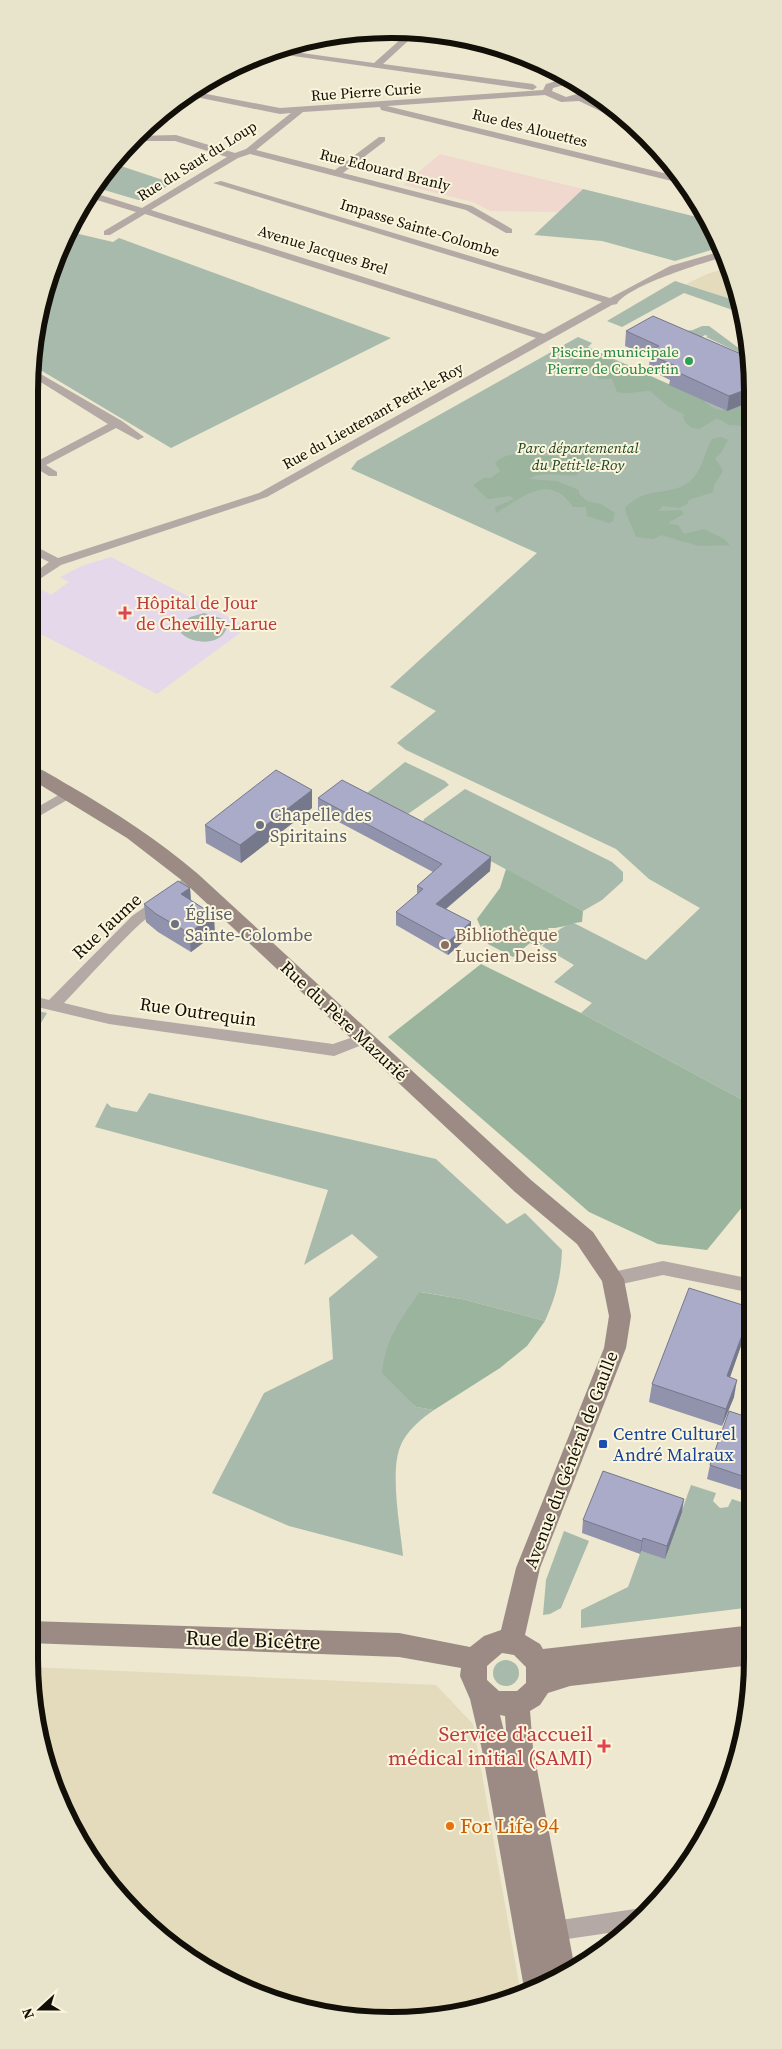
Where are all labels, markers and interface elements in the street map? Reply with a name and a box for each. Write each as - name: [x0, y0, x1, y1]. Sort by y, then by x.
- street label: Rue Pierre Curie: [310, 77, 422, 106]
- street label: Rue des Alouettes: [470, 103, 590, 152]
- street label: Rue du Saut du Loup: [133, 115, 261, 206]
- street label: Rue Edouard Branly: [318, 143, 453, 196]
- street label: Impasse Sainte-Colombe: [338, 193, 503, 262]
- street label: Avenue Jacques Brel: [255, 220, 391, 279]
- place label: Piscine municipale Pierre de Coubertin: [547, 341, 679, 379]
- marker: Piscine municipale Pierre de Coubertin: [683, 355, 695, 367]
- street label: Rue du Lieutenant Petit-le-Roy: [279, 357, 467, 474]
- park label: Parc départemental du Petit-le-Roy: [516, 437, 640, 475]
- place label: Hôpital de Jour de Chevilly-Larue: [136, 590, 277, 636]
- marker: Hôpital de Jour de Chevilly-Larue: [118, 606, 132, 620]
- place label: Chapelle des Spiritains: [270, 802, 372, 848]
- marker: Chapelle des Spiritains: [254, 819, 266, 831]
- street label: Rue Jaume: [66, 887, 147, 964]
- place label: Église Sainte-Colombe: [185, 901, 313, 947]
- marker: Église Sainte-Colombe: [169, 918, 181, 930]
- place label: Bibliothèque Lucien Deiss: [455, 922, 558, 968]
- marker: Bibliothèque Lucien Deiss: [439, 939, 451, 951]
- street label: Rue du Père Mazurié: [275, 955, 414, 1086]
- street label: Rue Outrequin: [138, 991, 258, 1032]
- street label: Avenue du Général de Gaulle: [517, 1347, 624, 1572]
- place label: Centre Culturel André Malraux: [613, 1421, 736, 1467]
- marker: Centre Culturel André Malraux: [597, 1438, 609, 1450]
- street label: Rue de Bicêtre: [185, 1623, 321, 1656]
- place label: Service d'accueil médical initial (SAMI): [388, 1719, 593, 1772]
- marker: Service d'accueil médical initial (SAMI): [597, 1739, 611, 1753]
- place label: For Life 94: [460, 1811, 560, 1840]
- marker: For Life 94: [444, 1820, 456, 1832]
- north arrow: [15, 1984, 65, 2034]
- text: N: [17, 2005, 39, 2022]

